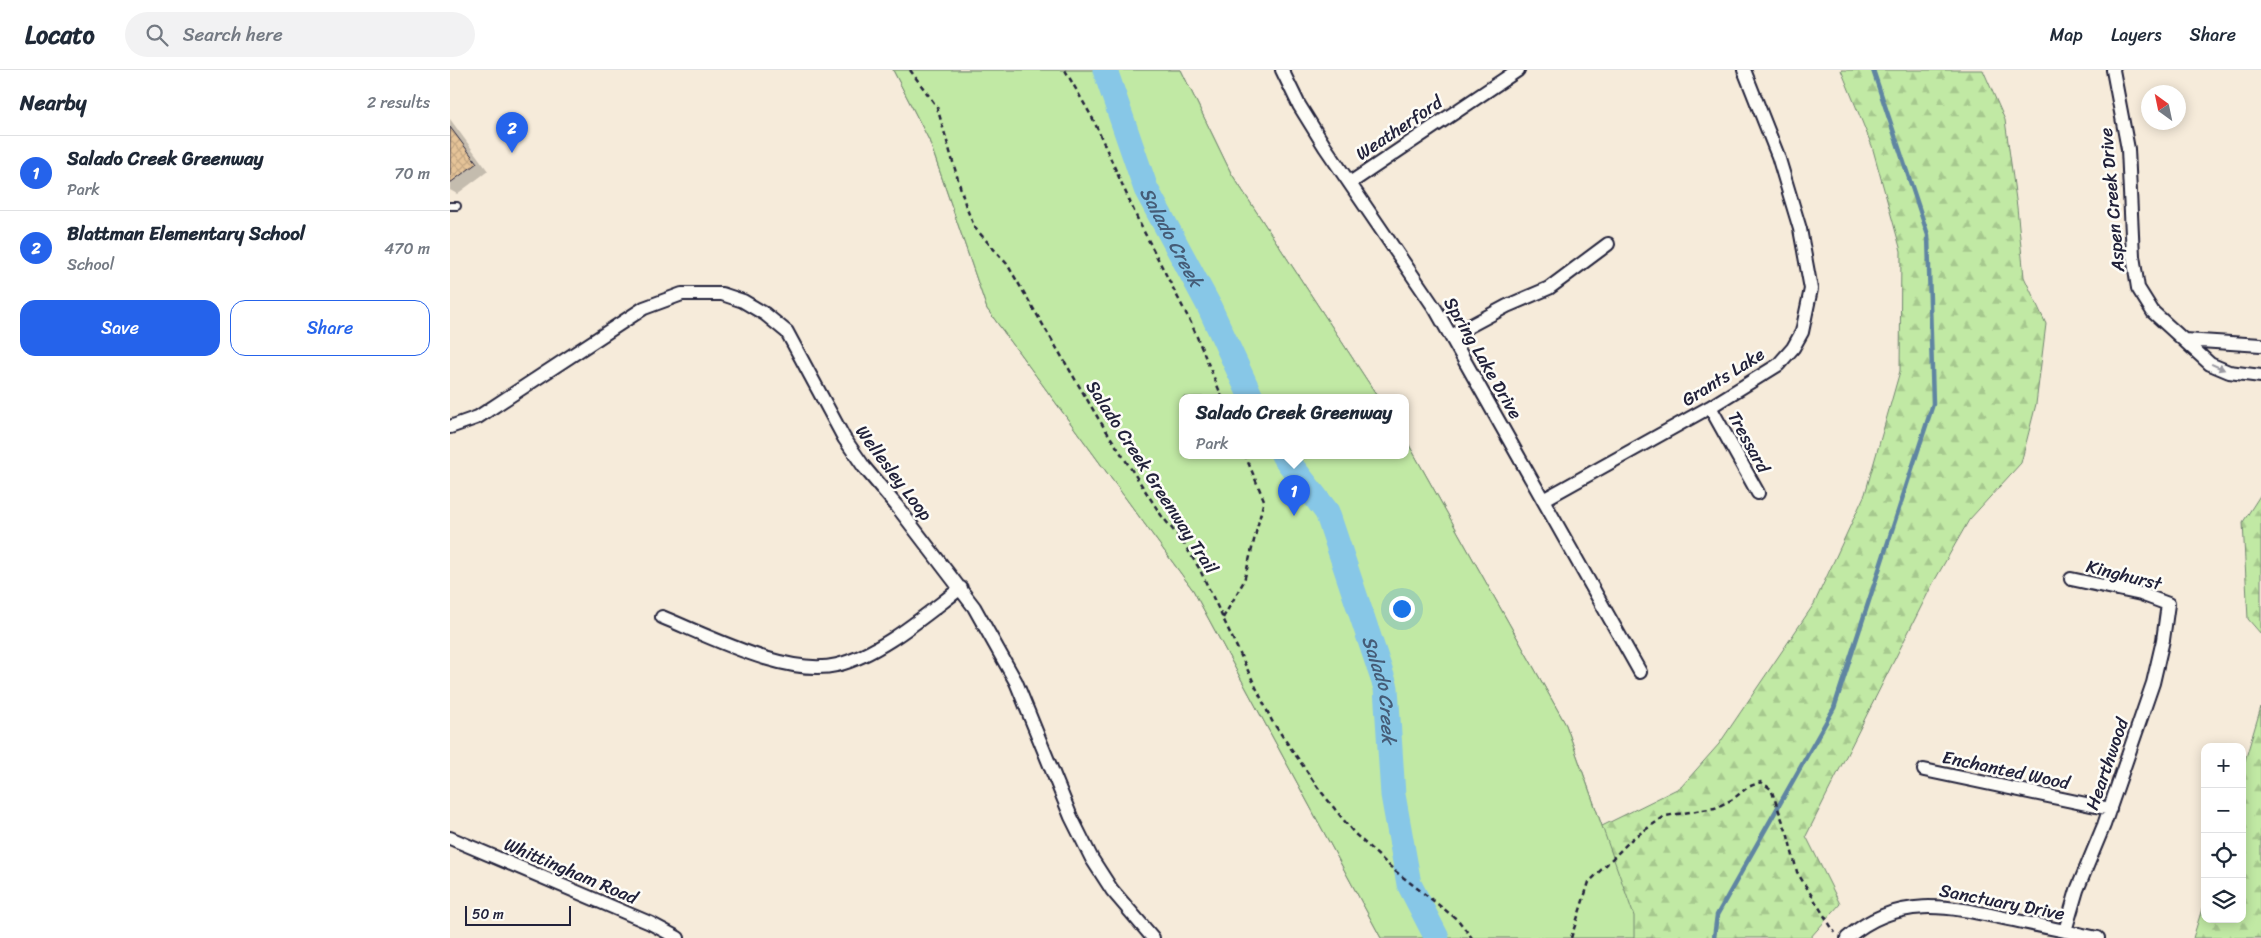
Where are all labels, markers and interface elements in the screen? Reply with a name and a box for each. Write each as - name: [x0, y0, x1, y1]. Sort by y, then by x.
- search box: [125, 12, 475, 57]
- text: Locato: [25, 14, 95, 56]
- text: Search here: [183, 18, 283, 51]
- text: Map: [2050, 19, 2083, 51]
- text: Layers: [2111, 19, 2162, 51]
- text: Share: [2190, 19, 2236, 51]
- icon: search: [143, 21, 171, 49]
- text: Nearby: [20, 84, 86, 122]
- north arrow: [2141, 85, 2186, 130]
- street label: Weatherford: [1349, 86, 1450, 169]
- text: 2 results: [367, 88, 430, 117]
- pin: 2: [496, 112, 528, 153]
- street label: Aspen Creek Drive: [2090, 126, 2134, 275]
- text: Salado Creek Greenway: [67, 142, 263, 175]
- text: 1: [33, 159, 39, 188]
- text: 70 m: [394, 159, 430, 188]
- text: Park: [67, 175, 100, 204]
- water label: Salado Creek: [1131, 180, 1214, 296]
- text: Blattman Elementary School: [67, 217, 305, 250]
- text: 2: [31, 234, 41, 263]
- text: 470 m: [384, 234, 430, 263]
- text: School: [67, 250, 114, 279]
- street label: Spring Lake Drive: [1435, 290, 1531, 426]
- button: Save: [20, 300, 220, 356]
- button: Share: [230, 300, 430, 356]
- street label: Grants Lake: [1675, 339, 1771, 415]
- one-way arrow: [2211, 364, 2225, 372]
- street label: Salado Creek Greenway Trail: [1077, 373, 1227, 581]
- popup: [1179, 394, 1409, 459]
- text: Salado Creek Greenway: [1196, 396, 1392, 429]
- street label: Tressard: [1719, 405, 1780, 480]
- street label: Wellesley Loop: [847, 418, 941, 529]
- text: Park: [1196, 429, 1229, 458]
- pin: 1: [1278, 475, 1310, 516]
- street label: Kinghurst: [2083, 550, 2166, 600]
- your location: [1389, 596, 1415, 622]
- water label: Salado Creek: [1353, 631, 1406, 747]
- street label: Hearthwood: [2076, 712, 2138, 814]
- street label: Enchanted Wood: [1939, 741, 2074, 799]
- map controls: [2201, 743, 2246, 923]
- button: +: [2201, 743, 2246, 788]
- button: −: [2201, 788, 2246, 833]
- street label: Whittingham Road: [499, 828, 644, 914]
- button: locate: [2201, 833, 2246, 878]
- street label: Sanctuary Drive: [1937, 874, 2067, 930]
- button: layers: [2201, 878, 2246, 923]
- text: 50 m: [472, 902, 504, 927]
- scale bar: [465, 903, 571, 926]

